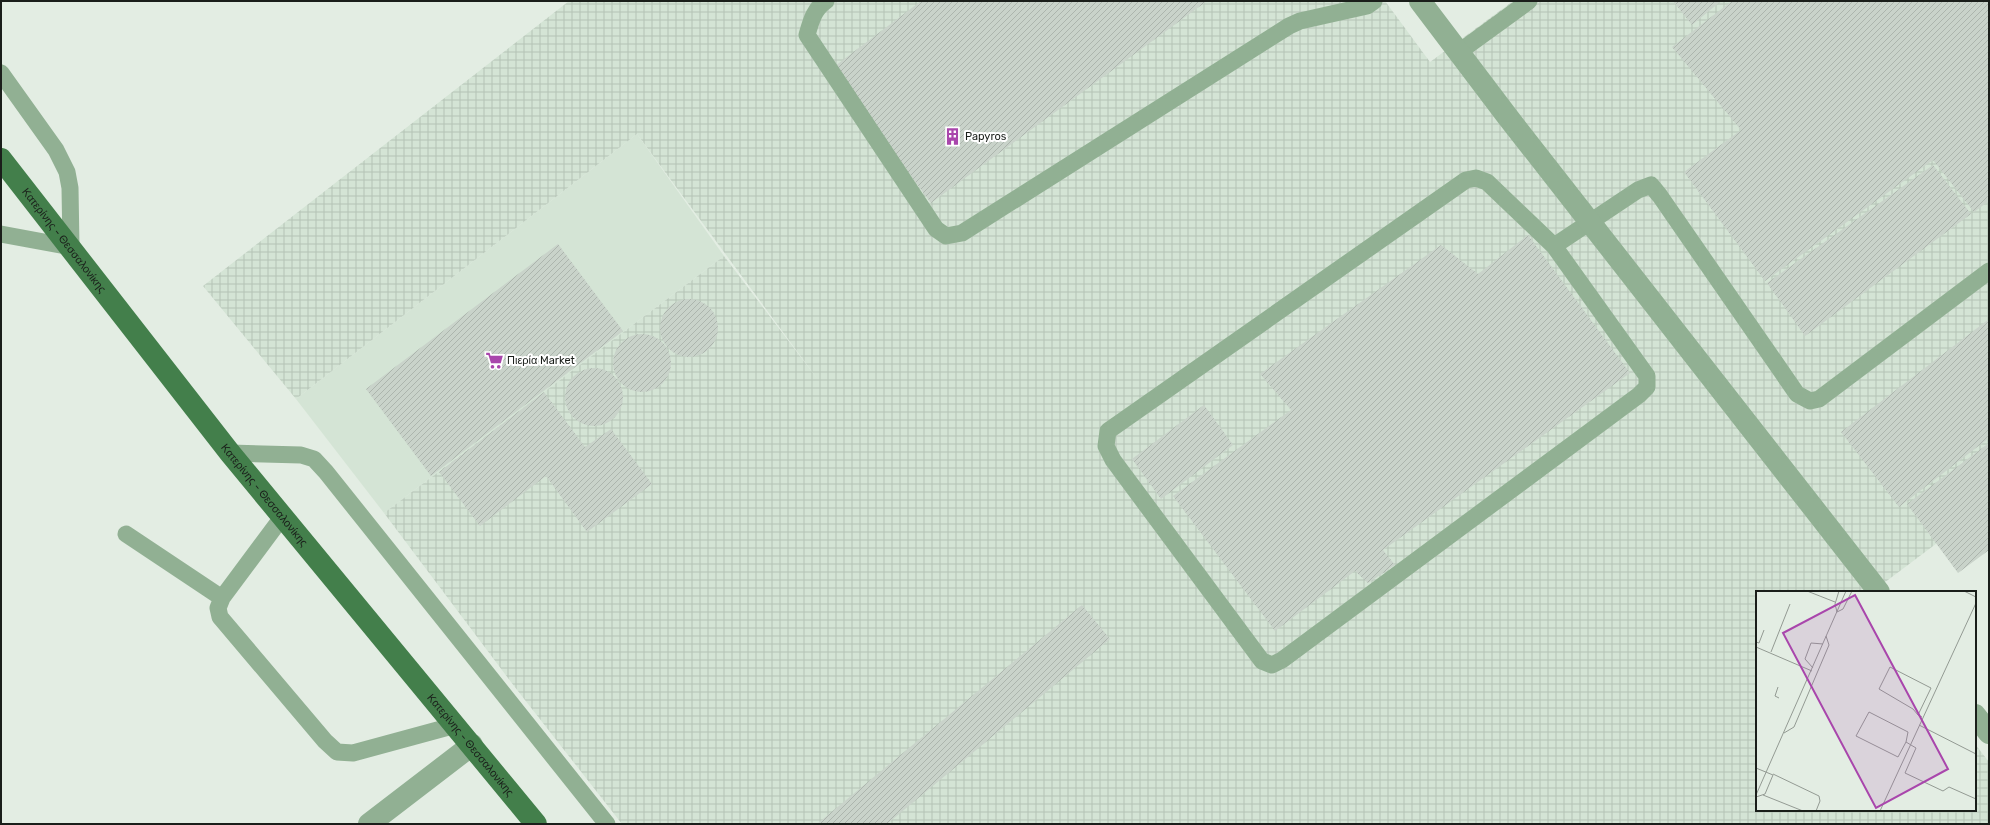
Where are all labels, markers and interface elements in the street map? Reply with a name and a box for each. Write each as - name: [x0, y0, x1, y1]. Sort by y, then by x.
- building icon: Papyros: [942, 126, 962, 146]
- place label: Papyros: [965, 130, 1007, 143]
- street label: Κατερίνης - Θεσσαλονίκης: [19, 186, 109, 295]
- supermarket icon: Πιερία Market: [484, 350, 504, 370]
- place label: Πιερία Market: [507, 354, 576, 367]
- street label: Κατερίνης - Θεσσαλονίκης: [218, 441, 310, 549]
- inset map: [1756, 591, 1976, 811]
- street label: Κατερίνης - Θεσσαλονίκης: [424, 691, 516, 799]

